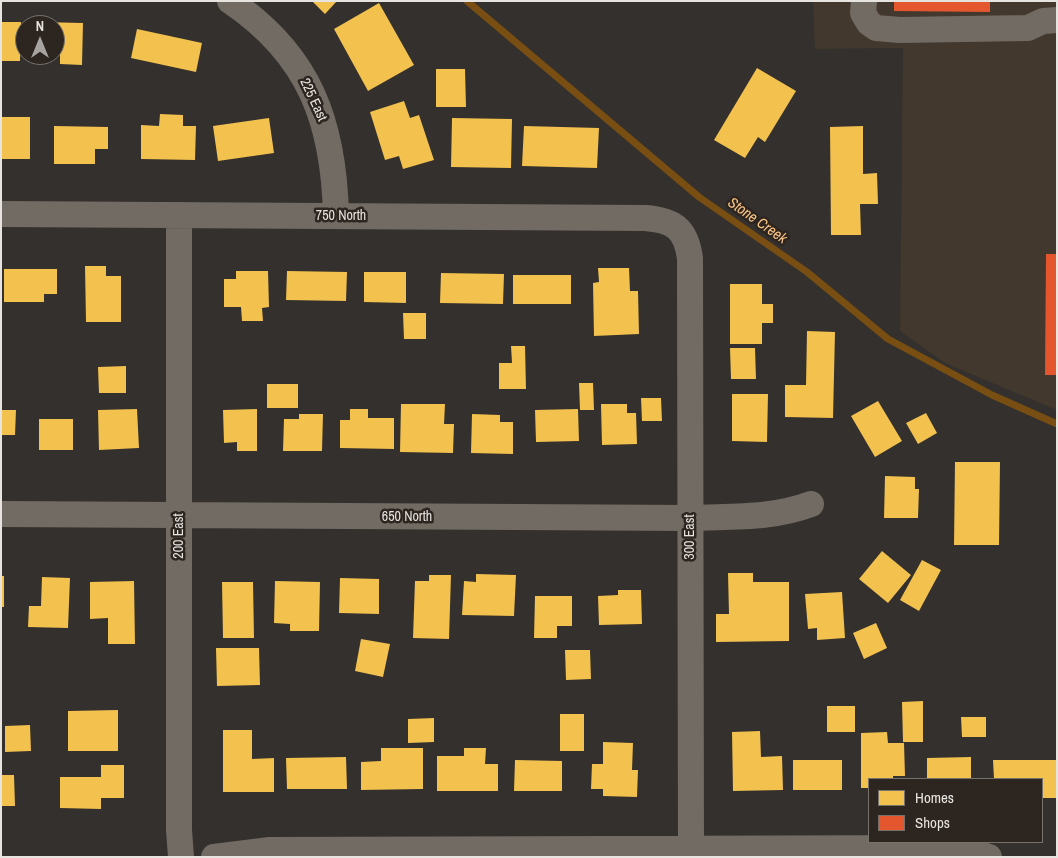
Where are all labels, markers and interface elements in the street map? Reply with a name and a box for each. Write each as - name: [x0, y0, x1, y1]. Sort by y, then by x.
- north arrow: [15, 15, 65, 65]
- text: N: [36, 17, 44, 35]
- street label: 225 East: [296, 76, 330, 124]
- water label: Stone Creek: [724, 194, 790, 248]
- street label: 750 North: [316, 208, 366, 224]
- street label: 650 North: [382, 509, 432, 525]
- street label: 200 East: [171, 513, 187, 559]
- street label: 300 East: [682, 514, 698, 560]
- legend: [868, 778, 1043, 843]
- text: Homes: [915, 787, 954, 808]
- text: Shops: [915, 812, 950, 833]

